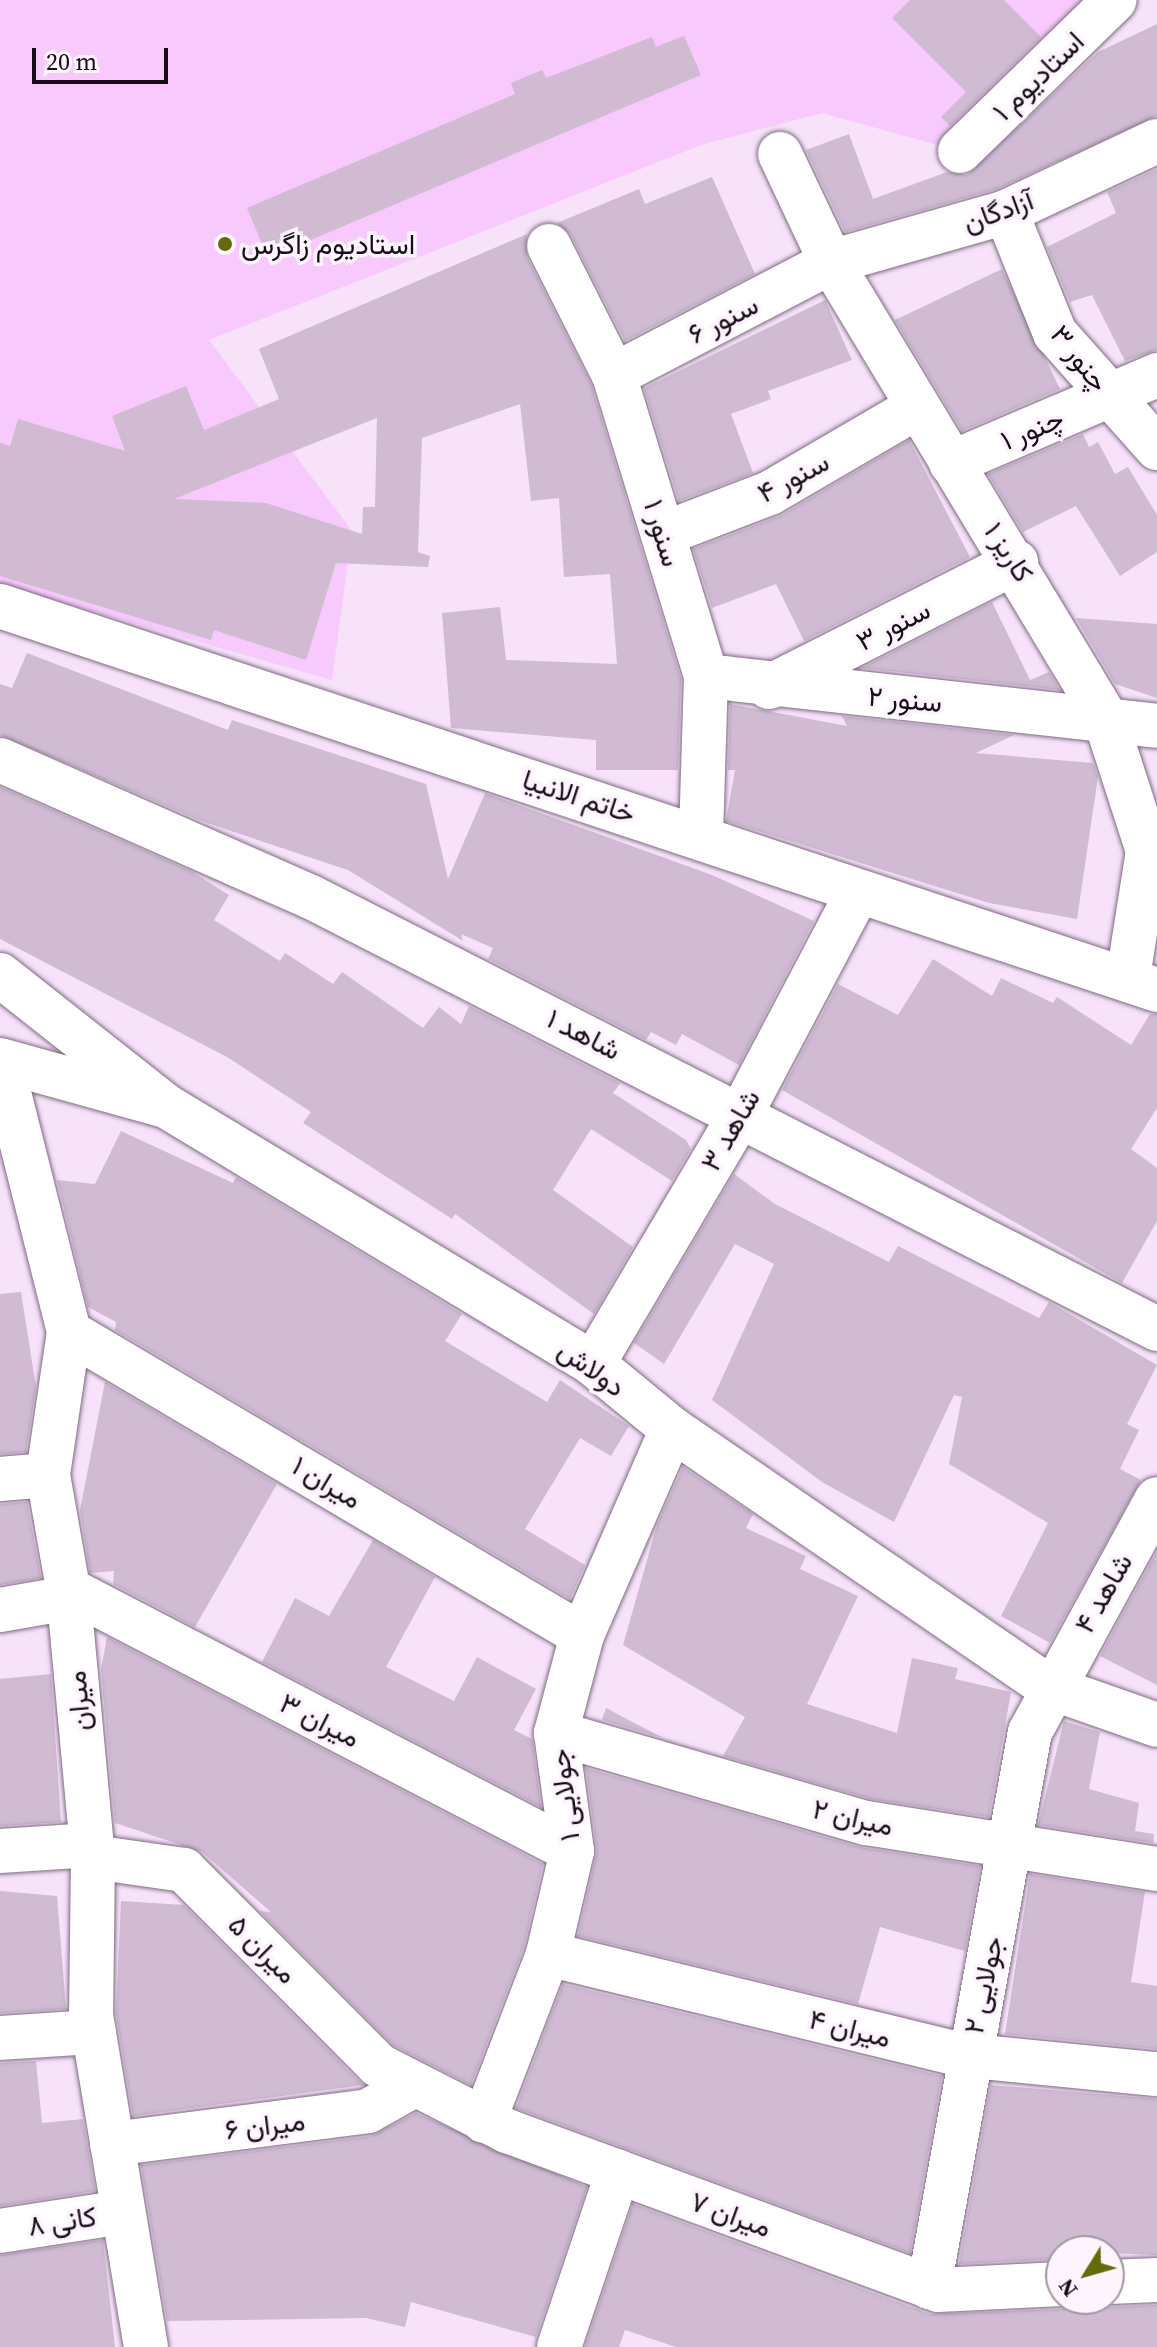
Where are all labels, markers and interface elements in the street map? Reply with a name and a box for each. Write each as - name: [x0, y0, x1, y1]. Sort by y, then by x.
- street label: استادیوم ۱: [985, 24, 1091, 128]
- scale bar: [36, 32, 172, 82]
- text: 20 m: [46, 45, 97, 78]
- street label: آزادگان: [958, 183, 1038, 239]
- place label: استادیوم زاگرس: [241, 227, 415, 261]
- marker: استادیوم زاگرس: [216, 235, 234, 253]
- street label: سنور ۶: [683, 287, 763, 351]
- street label: چنور ۳: [1044, 318, 1116, 398]
- street label: چنور ۱: [996, 401, 1068, 457]
- street label: سنور ۴: [752, 444, 834, 510]
- street label: سنور ۱: [637, 495, 689, 571]
- street label: کاریز ۱: [977, 516, 1041, 588]
- street label: سنور ۳: [850, 592, 936, 658]
- street label: سنور ۲: [866, 679, 944, 719]
- street label: خاتم الانبیا: [518, 762, 640, 830]
- street label: شاهد ۱: [541, 1001, 627, 1067]
- street label: شاهد ۳: [693, 1083, 767, 1177]
- street label: دولاش: [552, 1332, 632, 1404]
- street label: میران ۱: [286, 1448, 368, 1516]
- street label: شاهد ۴: [1067, 1547, 1139, 1639]
- street label: میران: [59, 1669, 97, 1733]
- street label: میران ۳: [274, 1686, 366, 1754]
- street label: جولایی ۱: [542, 1747, 586, 1843]
- street label: میران ۲: [809, 1791, 897, 1843]
- street label: میران ۵: [222, 1908, 304, 1990]
- street label: جولایی ۲: [956, 1933, 1010, 2037]
- street label: میران ۴: [806, 2002, 894, 2054]
- street label: میران ۶: [223, 2103, 307, 2147]
- street label: میران ۷: [686, 2184, 776, 2244]
- street label: کانی ۸: [25, 2199, 99, 2243]
- north arrow: [1045, 2235, 1125, 2315]
- text: N: [1051, 2273, 1084, 2304]

